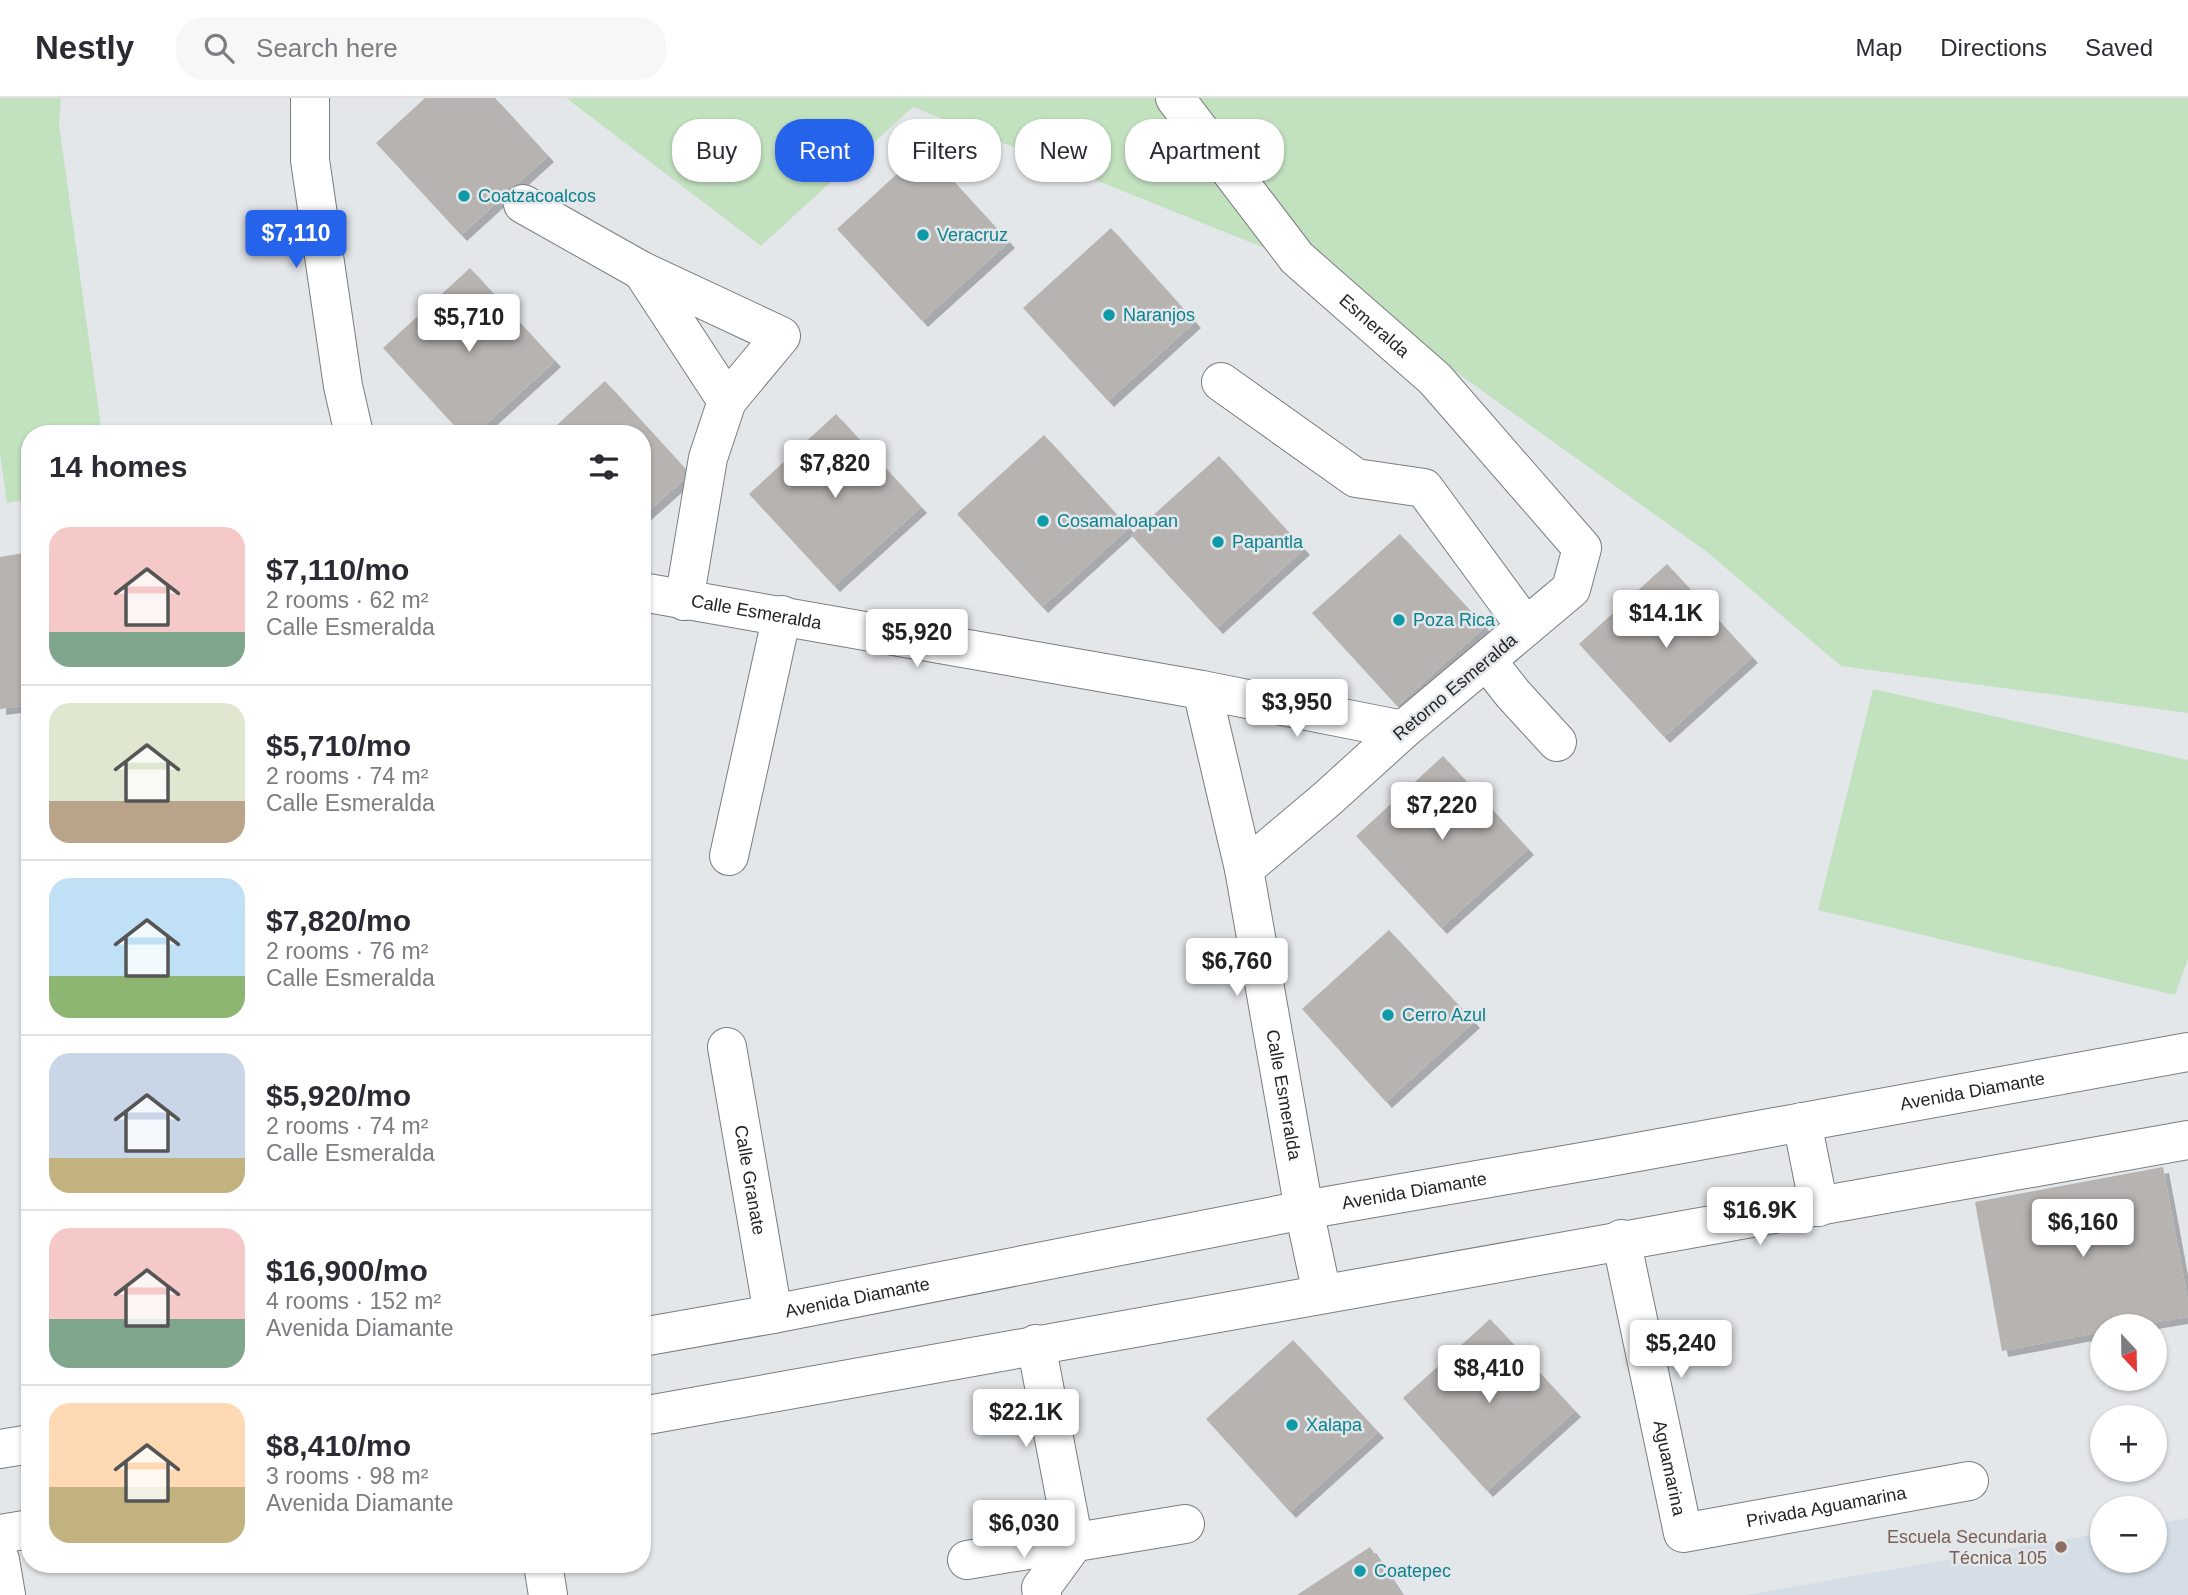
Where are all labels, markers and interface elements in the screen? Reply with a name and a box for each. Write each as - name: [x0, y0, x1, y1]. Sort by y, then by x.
- search box: [176, 17, 666, 80]
- text: Nestly: [35, 29, 134, 66]
- icon: search: [200, 29, 238, 67]
- text: Search here: [256, 33, 398, 63]
- text: Map: [1856, 34, 1902, 61]
- text: Directions: [1940, 34, 2047, 61]
- text: Saved: [2085, 34, 2153, 61]
- chip: Buy: [672, 119, 761, 182]
- chip: Rent: [775, 119, 874, 182]
- chip: Filters: [888, 119, 1001, 182]
- chip: New: [1015, 119, 1111, 182]
- chip: Apartment: [1125, 119, 1284, 182]
- place label: Coatzacoalcos: [478, 186, 596, 206]
- marker: Coatzacoalcos: [456, 188, 472, 204]
- pin: $7,110: [239, 211, 353, 270]
- text: $7,110: [261, 220, 331, 246]
- place label: Veracruz: [937, 225, 1008, 245]
- marker: Veracruz: [915, 227, 931, 243]
- street label: Esmeralda: [1335, 290, 1414, 362]
- pin: $5,710: [412, 294, 526, 354]
- text: $5,710: [434, 304, 504, 330]
- place label: Naranjos: [1123, 305, 1195, 325]
- marker: Naranjos: [1101, 307, 1117, 323]
- pin: $7,820: [778, 440, 892, 500]
- icon: filters: [585, 448, 623, 486]
- text: 14 homes: [49, 450, 187, 483]
- text: $7,820: [800, 450, 870, 476]
- place label: Cosamaloapan: [1057, 511, 1178, 531]
- marker: Cosamaloapan: [1035, 513, 1051, 529]
- place label: Papantla: [1232, 532, 1304, 552]
- marker: Papantla: [1210, 534, 1226, 550]
- text: $7,110/mo: [266, 553, 409, 586]
- icon: home: [105, 555, 189, 639]
- text: 2 rooms · 62 m²: [266, 587, 428, 613]
- pin: $14.1K: [1609, 590, 1723, 650]
- street label: Calle Esmeralda: [689, 591, 824, 633]
- text: $14.1K: [1629, 600, 1703, 626]
- pin: $5,920: [860, 610, 974, 669]
- place label: Poza Rica: [1413, 610, 1496, 630]
- marker: Poza Rica: [1391, 612, 1407, 628]
- text: Calle Esmeralda: [266, 614, 435, 640]
- text: $5,920: [882, 619, 952, 645]
- street label: Retorno Esmeralda: [1389, 629, 1522, 745]
- pin: $3,950: [1240, 680, 1354, 739]
- text: $3,950: [1262, 689, 1332, 715]
- text: $5,710/mo: [266, 729, 411, 762]
- icon: home: [105, 731, 189, 815]
- text: 2 rooms · 74 m²: [266, 763, 428, 789]
- pin: $7,220: [1385, 782, 1499, 842]
- text: Calle Esmeralda: [266, 790, 435, 816]
- text: $7,220: [1407, 792, 1477, 818]
- text: $7,820/mo: [266, 904, 411, 937]
- icon: home: [105, 906, 189, 990]
- text: 2 rooms · 76 m²: [266, 938, 428, 964]
- pin: $6,760: [1180, 939, 1294, 998]
- text: $6,760: [1202, 948, 1272, 974]
- text: Calle Esmeralda: [266, 965, 435, 991]
- place label: Cerro Azul: [1402, 1005, 1486, 1025]
- marker: Cerro Azul: [1380, 1007, 1396, 1023]
- street label: Calle Esmeralda: [1262, 1028, 1305, 1162]
- street label: Avenida Diamante: [1898, 1068, 2046, 1114]
- text: $5,920/mo: [266, 1079, 411, 1112]
- icon: home: [105, 1081, 189, 1165]
- text: 2 rooms · 74 m²: [266, 1113, 428, 1139]
- street label: Calle Granate: [731, 1124, 769, 1237]
- text: Calle Esmeralda: [266, 1140, 435, 1166]
- street label: Avenida Diamante: [1340, 1169, 1488, 1213]
- pin: $16.9K: [1703, 1188, 1817, 1247]
- text: $16.9K: [1723, 1197, 1797, 1223]
- pin: $6,160: [2026, 1200, 2140, 1259]
- text: $6,160: [2048, 1209, 2118, 1235]
- text: $16,900/mo: [266, 1254, 428, 1287]
- icon: home: [105, 1256, 189, 1340]
- street label: Avenida Diamante: [783, 1274, 931, 1321]
- text: 4 rooms · 152 m²: [266, 1288, 441, 1314]
- north arrow: [2090, 1314, 2166, 1391]
- map controls: [2090, 1314, 2167, 1573]
- text: Avenida Diamante: [266, 1315, 454, 1341]
- pin: $5,240: [1624, 1320, 1738, 1380]
- text: $5,240: [1646, 1330, 1716, 1356]
- pin: $8,410: [1432, 1346, 1546, 1405]
- text: $8,410: [1454, 1355, 1524, 1381]
- pin: $22.1K: [969, 1390, 1083, 1449]
- text: $22.1K: [989, 1399, 1063, 1425]
- button: +: [2090, 1405, 2167, 1482]
- place label: Xalapa: [1306, 1415, 1363, 1435]
- marker: Xalapa: [1284, 1417, 1300, 1433]
- street label: Aguamarina: [1649, 1418, 1689, 1519]
- text: $8,410/mo: [266, 1429, 411, 1462]
- icon: home: [105, 1431, 189, 1515]
- text: 3 rooms · 98 m²: [266, 1463, 428, 1489]
- street label: Privada Aguamarina: [1745, 1482, 1909, 1531]
- text: Avenida Diamante: [266, 1490, 454, 1516]
- button: −: [2090, 1496, 2167, 1573]
- pin: $6,030: [967, 1500, 1081, 1560]
- text: $6,030: [989, 1510, 1059, 1536]
- place label: Escuela Secundaria Técnica 105: [1887, 1527, 2048, 1568]
- marker: Escuela Secundaria Técnica 105: [2053, 1539, 2069, 1555]
- place label: Coatepec: [1374, 1561, 1451, 1581]
- marker: Coatepec: [1352, 1563, 1368, 1579]

